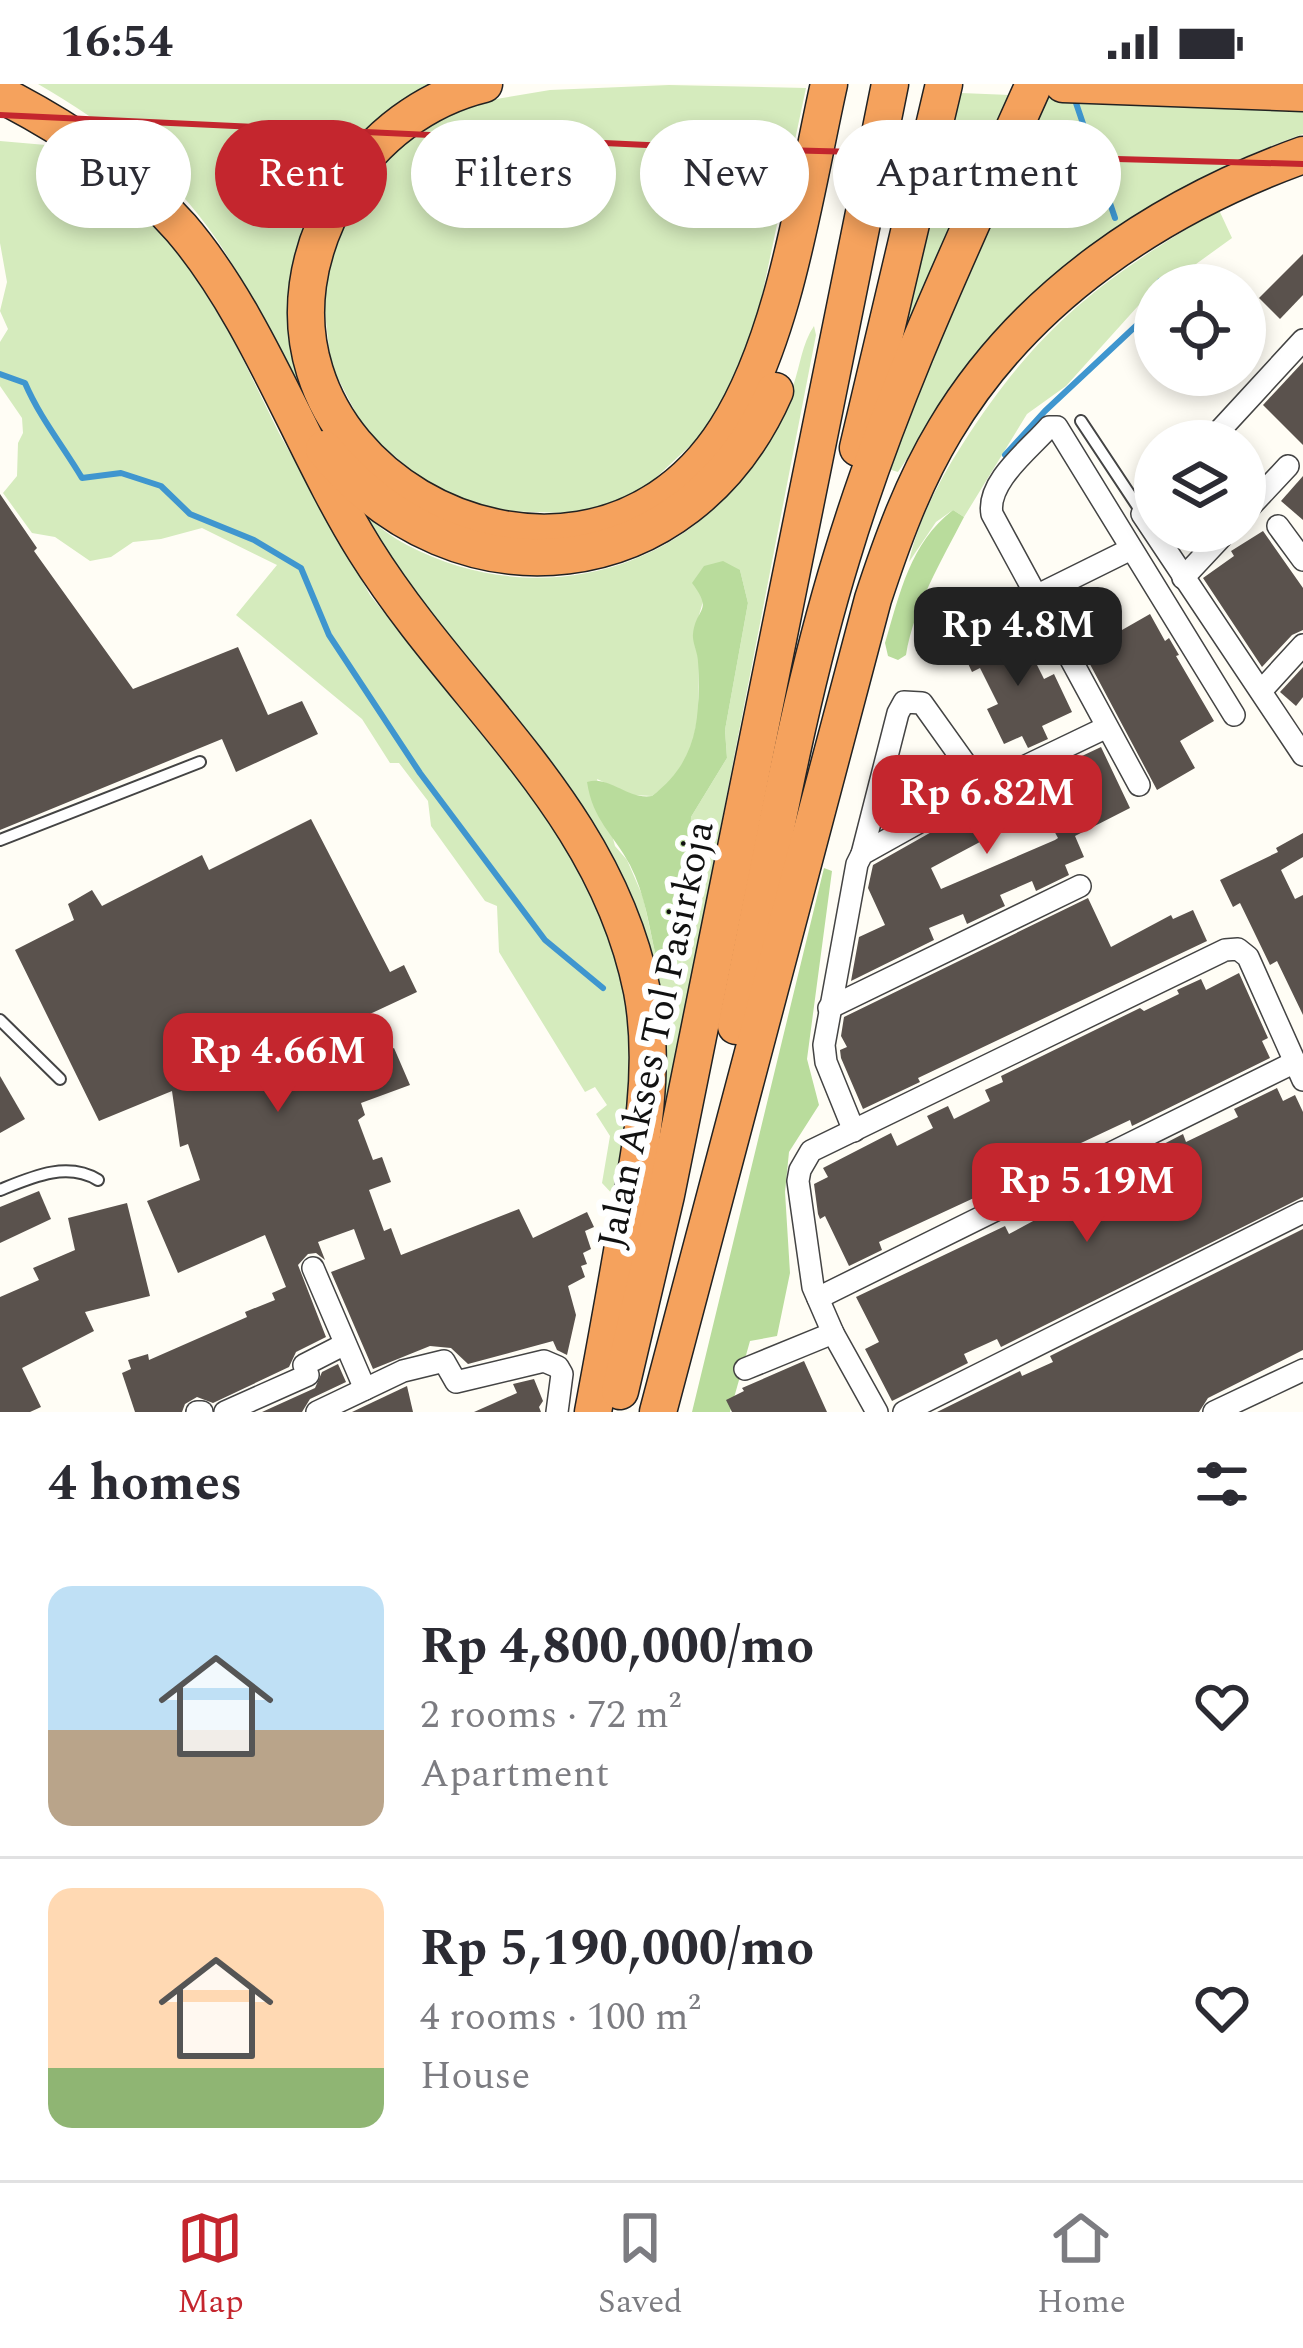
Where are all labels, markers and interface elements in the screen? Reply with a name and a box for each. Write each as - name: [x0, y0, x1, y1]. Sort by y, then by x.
- text: 16:54: [60, 8, 173, 77]
- chip: Buy: [36, 120, 191, 228]
- chip: Rent: [215, 120, 387, 228]
- chip: Filters: [411, 120, 616, 228]
- chip: New: [640, 120, 809, 228]
- chip: Apartment: [833, 120, 1121, 228]
- map controls: [1134, 264, 1266, 552]
- button: locate: [1134, 264, 1266, 396]
- button: layers: [1134, 420, 1266, 552]
- pin: Rp 4.8M: [907, 587, 1129, 689]
- text: Rp 4.8M: [941, 596, 1095, 655]
- pin: Rp 6.82M: [863, 755, 1111, 857]
- text: Rp 6.82M: [899, 764, 1075, 823]
- street label: Jalan Akses Tol Pasirkoja: [582, 815, 731, 1254]
- pin: Rp 4.66M: [154, 1013, 402, 1115]
- text: Rp 4.66M: [190, 1022, 366, 1081]
- pin: Rp 5.19M: [963, 1143, 1211, 1245]
- text: Rp 5.19M: [999, 1152, 1175, 1211]
- text: 4 homes: [48, 1445, 242, 1523]
- icon: filters: [1189, 1451, 1255, 1517]
- text: Rp 4,800,000/mo: [420, 1608, 814, 1686]
- icon: home: [144, 1634, 288, 1778]
- icon: heart: [1189, 1673, 1255, 1739]
- text: 2 rooms · 72 m²: [420, 1686, 681, 1745]
- text: Apartment: [420, 1745, 609, 1804]
- text: Rp 5,190,000/mo: [420, 1910, 814, 1988]
- icon: home: [144, 1936, 288, 2080]
- icon: heart: [1189, 1975, 1255, 2041]
- text: 4 rooms · 100 m²: [420, 1988, 701, 2047]
- text: House: [420, 2047, 530, 2106]
- tab: Map: [177, 2205, 244, 2327]
- tab: Saved: [598, 2205, 683, 2327]
- tab: Home: [1037, 2205, 1126, 2327]

